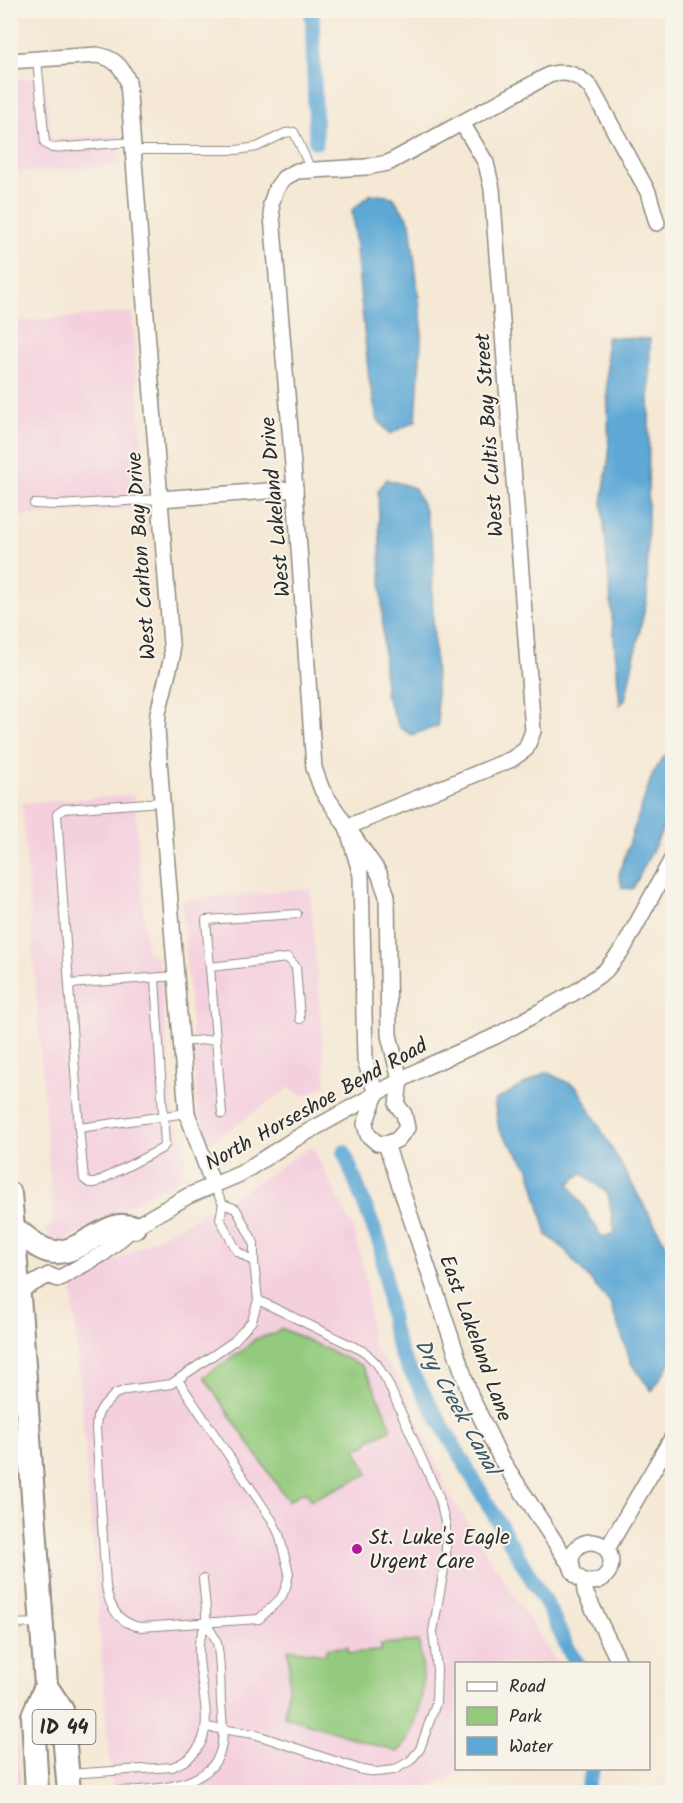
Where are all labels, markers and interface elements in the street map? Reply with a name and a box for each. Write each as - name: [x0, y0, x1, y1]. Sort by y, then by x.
- street label: West Cultis Bay Street: [467, 331, 514, 538]
- street label: West Lakeland Drive: [252, 415, 301, 598]
- street label: West Carlton Bay Drive: [119, 450, 166, 661]
- street label: North Horseshoe Bend Road: [199, 1030, 435, 1180]
- street label: East Lakeland Lane: [429, 1251, 520, 1427]
- water label: Dry Creek Canal: [404, 1333, 510, 1486]
- place label: St. Luke's Eagle Urgent Care: [369, 1522, 510, 1579]
- marker: St. Luke's Eagle Urgent Care: [350, 1542, 364, 1556]
- legend: [455, 1662, 650, 1770]
- text: Road: [509, 1673, 546, 1702]
- text: Park: [509, 1703, 542, 1732]
- road number: ID 44: [32, 1710, 96, 1744]
- text: Water: [509, 1733, 554, 1762]

